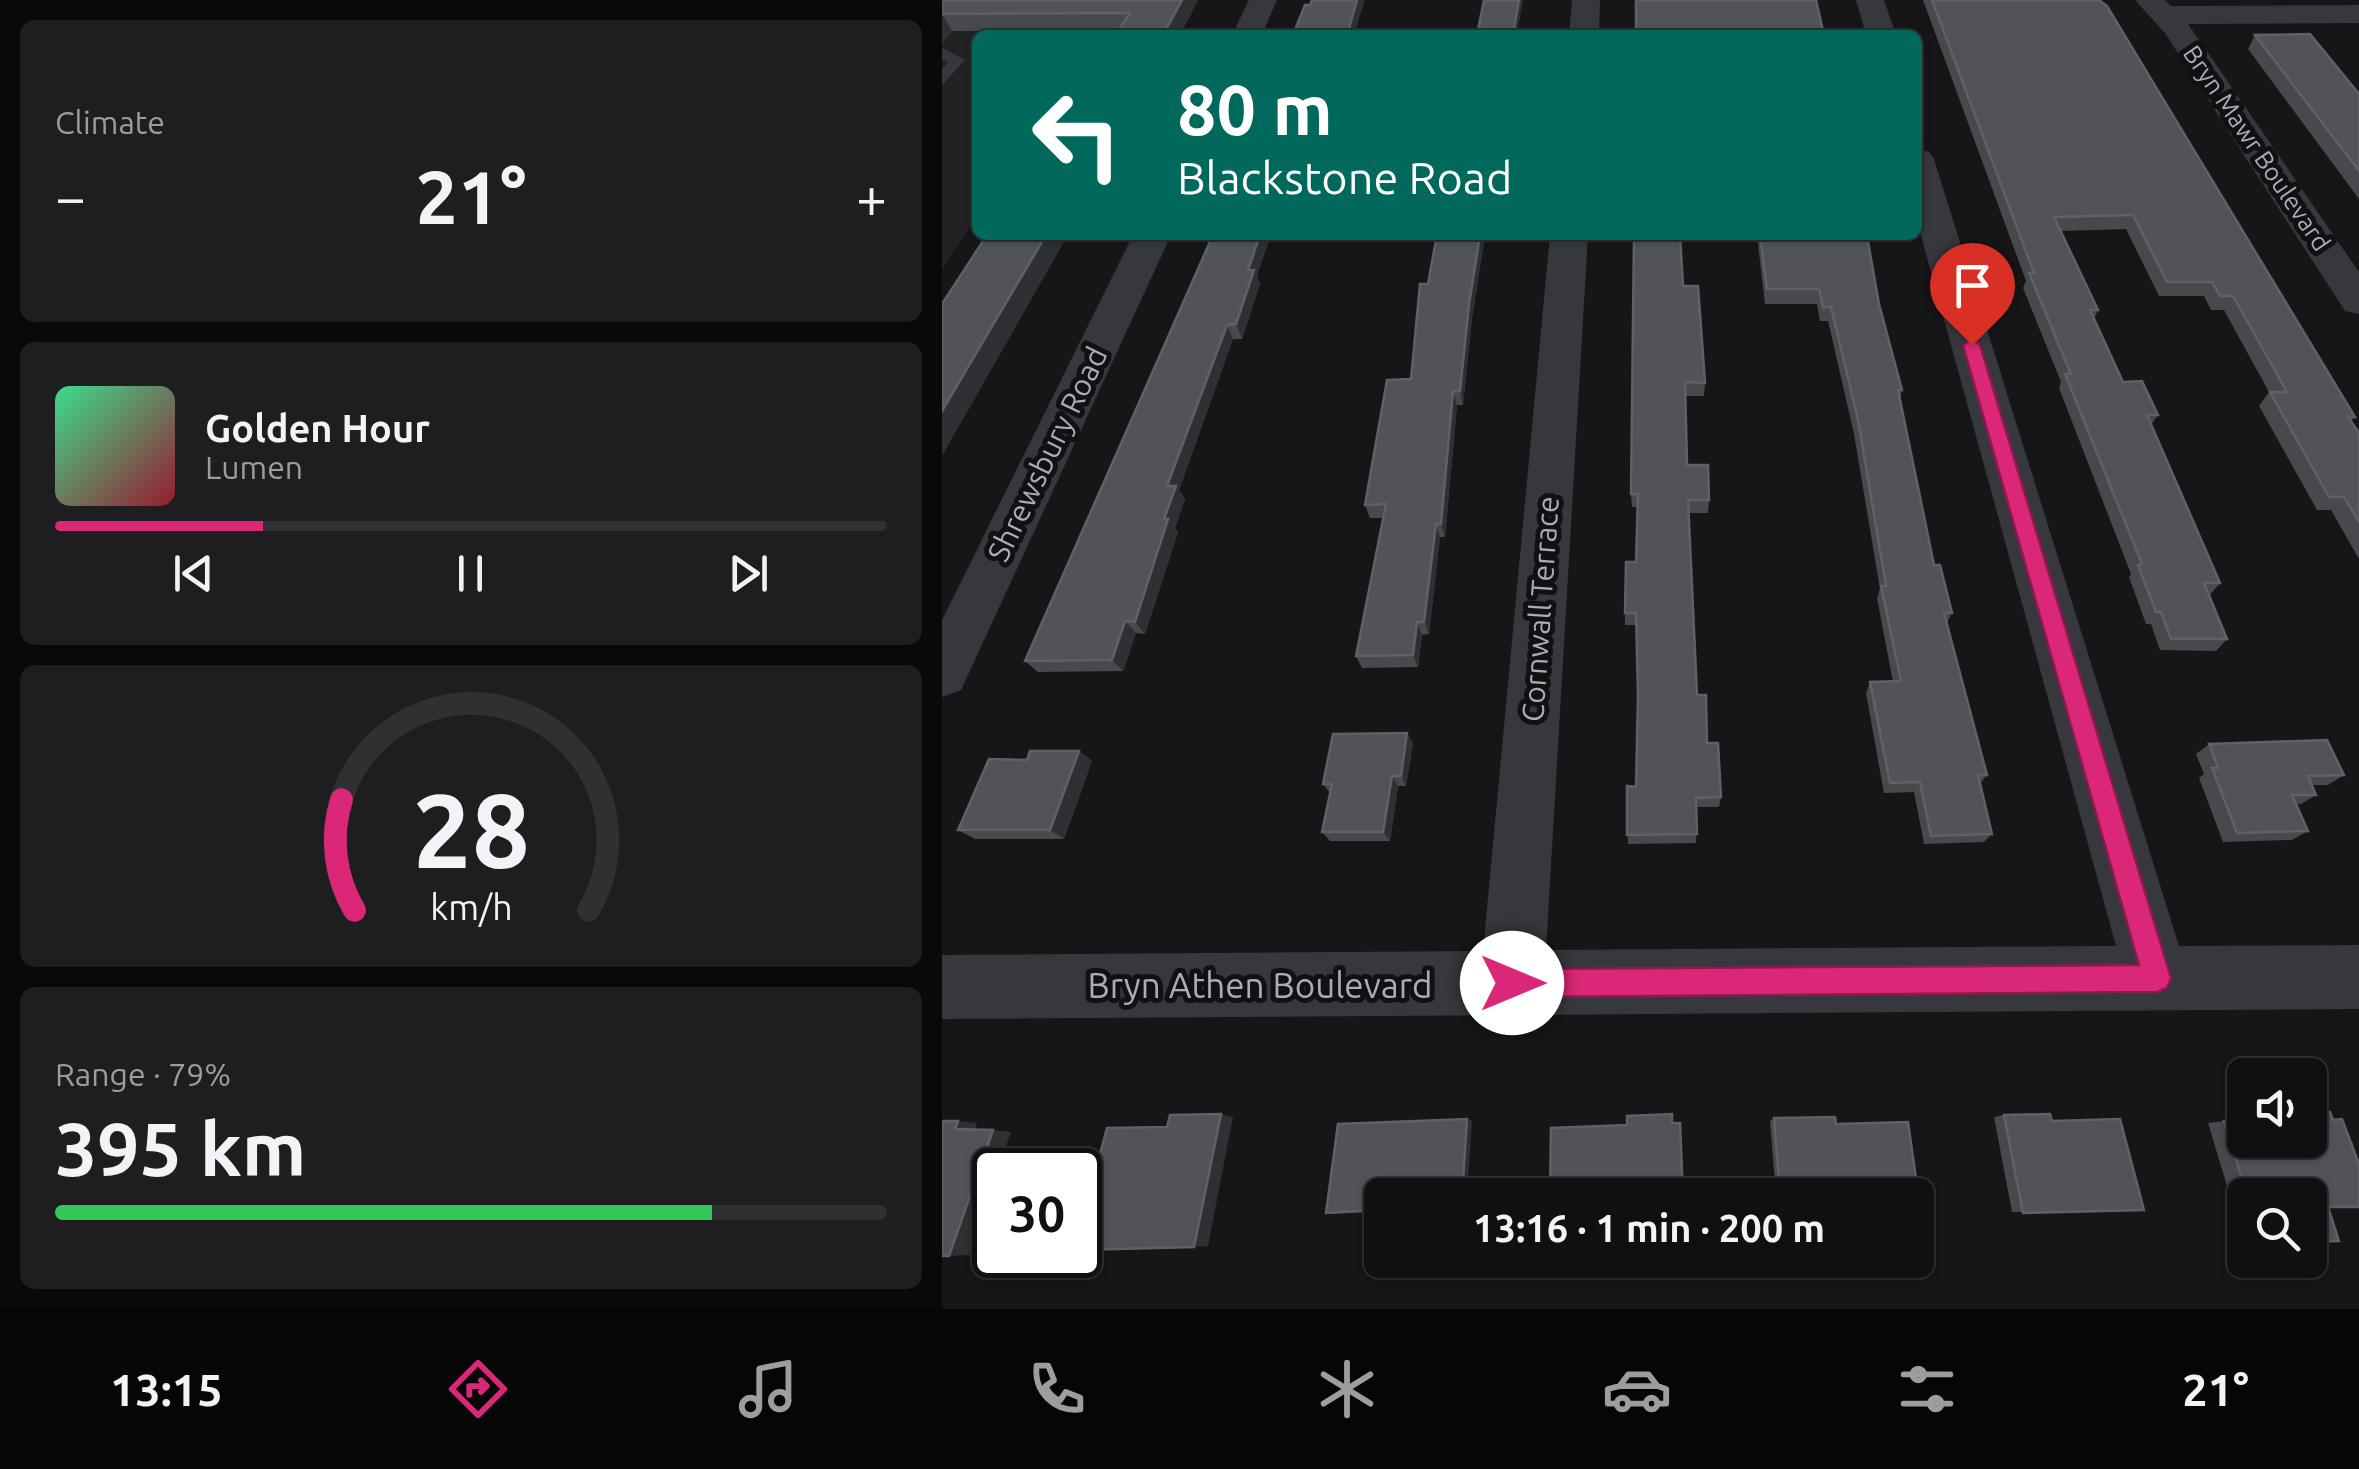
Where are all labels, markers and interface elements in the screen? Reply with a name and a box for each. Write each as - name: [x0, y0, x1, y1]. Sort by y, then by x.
- street label: Bryn Mawr Boulevard: [2178, 40, 2336, 256]
- icon: left: [1012, 70, 1142, 200]
- text: 80 m: [1177, 70, 1333, 148]
- text: Climate: [55, 104, 165, 140]
- text: Blackstone Road: [1177, 152, 1512, 203]
- text: 21°: [415, 154, 527, 238]
- text: −: [55, 166, 86, 227]
- text: +: [856, 166, 887, 227]
- pin: [1930, 243, 2015, 346]
- icon: arrive: [1945, 258, 2000, 313]
- street label: Shrewsbury Road: [980, 341, 1114, 567]
- text: Golden Hour: [205, 407, 430, 449]
- text: Lumen: [205, 449, 303, 485]
- street label: Cornwall Terrace: [1515, 495, 1565, 723]
- icon: previous: [166, 546, 221, 601]
- icon: pause: [443, 546, 498, 601]
- icon: next: [721, 546, 776, 601]
- text: 28: [412, 771, 530, 888]
- text: km/h: [430, 887, 512, 927]
- position arrow: [1460, 931, 1564, 1035]
- street label: Bryn Athen Boulevard: [1088, 965, 1432, 1005]
- text: Range · 79%: [55, 1056, 231, 1092]
- map controls: [2227, 1058, 2327, 1278]
- button: sound: [2227, 1058, 2327, 1158]
- text: 395 km: [55, 1106, 306, 1190]
- speed limit sign: 30: [972, 1148, 1102, 1278]
- button: search: [2227, 1178, 2327, 1278]
- text: 13:16 · 1 min · 200 m: [1473, 1207, 1825, 1249]
- icon: directions: [443, 1354, 513, 1424]
- icon: music: [733, 1354, 803, 1424]
- icon: phone: [1022, 1354, 1092, 1424]
- icon: climate: [1312, 1354, 1382, 1424]
- icon: car: [1602, 1354, 1672, 1424]
- icon: filters: [1892, 1354, 1962, 1424]
- text: 13:15: [110, 1364, 223, 1415]
- text: 21°: [2182, 1364, 2249, 1415]

